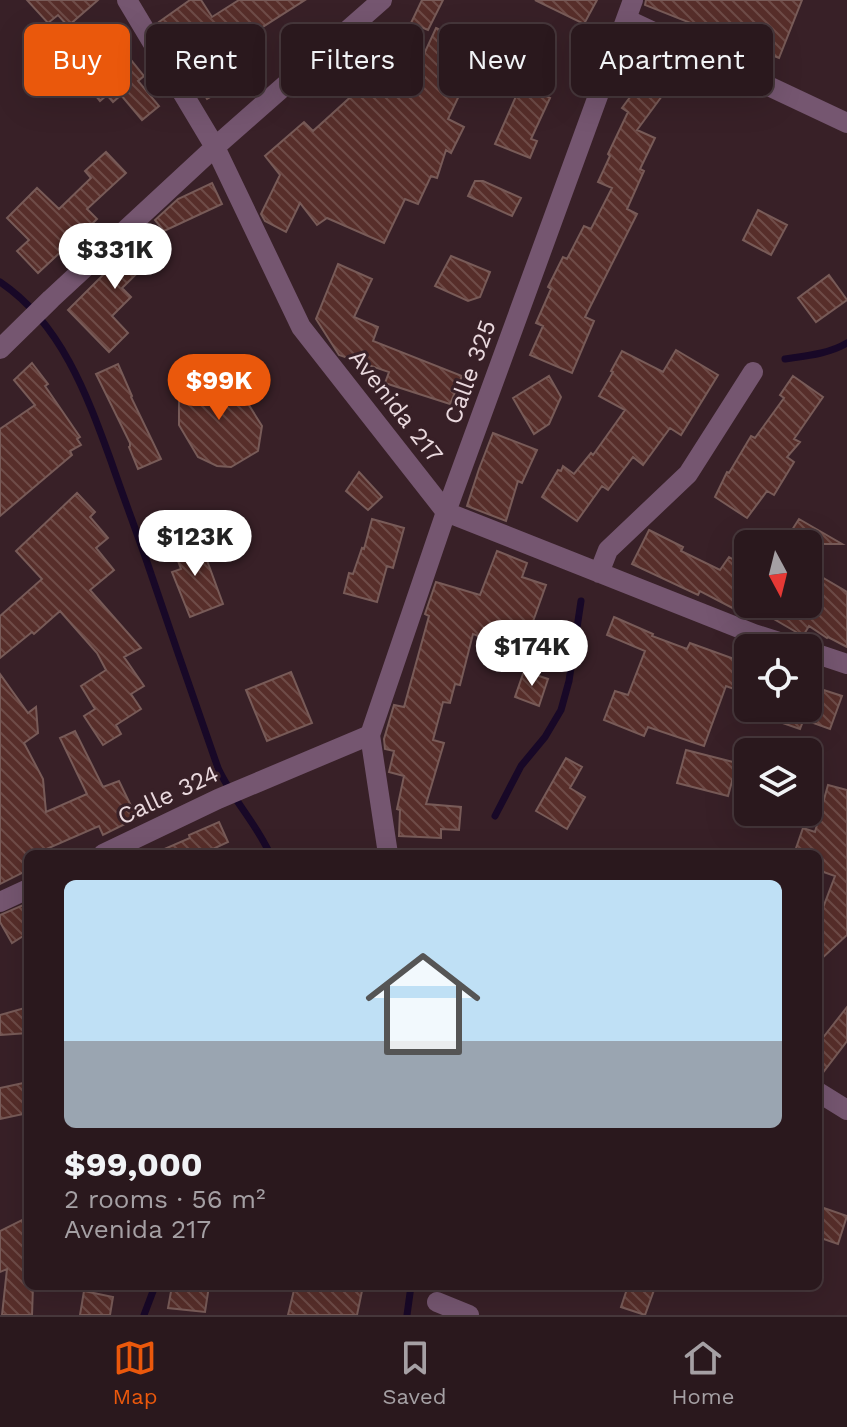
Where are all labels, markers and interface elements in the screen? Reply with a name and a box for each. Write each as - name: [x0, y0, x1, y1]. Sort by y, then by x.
- chip: Buy: [24, 24, 130, 96]
- chip: Rent: [146, 24, 265, 96]
- chip: Filters: [281, 24, 423, 96]
- chip: New: [439, 24, 555, 96]
- chip: Apartment: [571, 24, 773, 96]
- pin: $331K: [59, 223, 171, 291]
- text: $331K: [77, 234, 153, 264]
- street label: Calle 325: [438, 316, 502, 428]
- street label: Avenida 217: [343, 344, 449, 468]
- pin: $99K: [172, 354, 266, 422]
- text: $99K: [186, 365, 252, 395]
- pin: $123K: [139, 510, 251, 578]
- text: $123K: [157, 521, 233, 551]
- north arrow: [734, 530, 822, 618]
- map controls: [734, 530, 822, 826]
- pin: $174K: [476, 620, 588, 688]
- text: $174K: [494, 631, 570, 661]
- button: locate: [734, 634, 822, 722]
- button: layers: [734, 738, 822, 826]
- street label: Calle 324: [113, 759, 223, 831]
- icon: home: [351, 932, 495, 1076]
- text: $99,000: [64, 1144, 203, 1184]
- text: 2 rooms · 56 m²: [64, 1184, 266, 1214]
- text: Avenida 217: [64, 1214, 211, 1244]
- tab: Map: [113, 1336, 157, 1409]
- tab: Saved: [383, 1336, 446, 1409]
- tab: Home: [672, 1336, 734, 1409]

